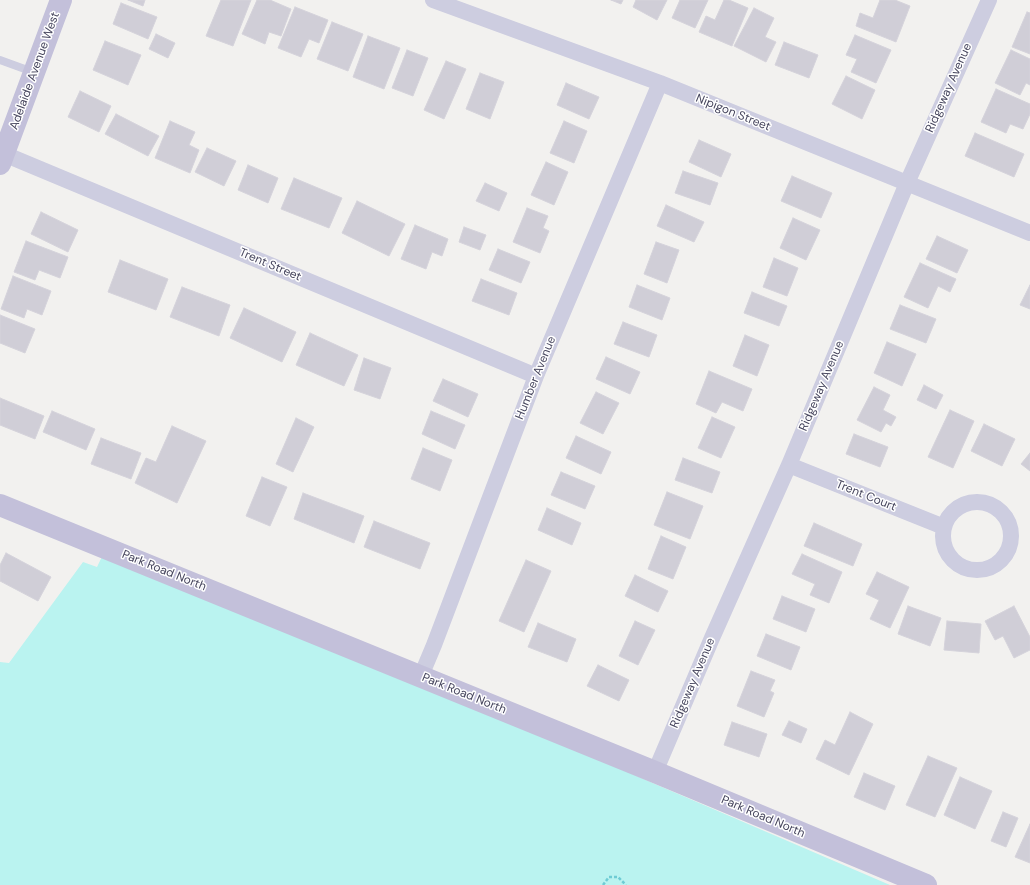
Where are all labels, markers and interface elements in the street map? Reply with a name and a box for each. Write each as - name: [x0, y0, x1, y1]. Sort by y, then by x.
- street label: Adelaide Avenue West: [7, 10, 63, 132]
- street label: Ridgeway Avenue: [923, 41, 975, 135]
- street label: Nipigon Street: [694, 91, 772, 135]
- street label: Trent Street: [237, 246, 303, 284]
- street label: Humber Avenue: [513, 334, 559, 422]
- street label: Ridgeway Avenue: [797, 339, 847, 433]
- street label: Trent Court: [834, 477, 898, 515]
- street label: Park Road North: [120, 548, 208, 594]
- street label: Ridgeway Avenue: [668, 636, 718, 730]
- street label: Park Road North: [420, 671, 508, 717]
- street label: Park Road North: [719, 793, 807, 841]

